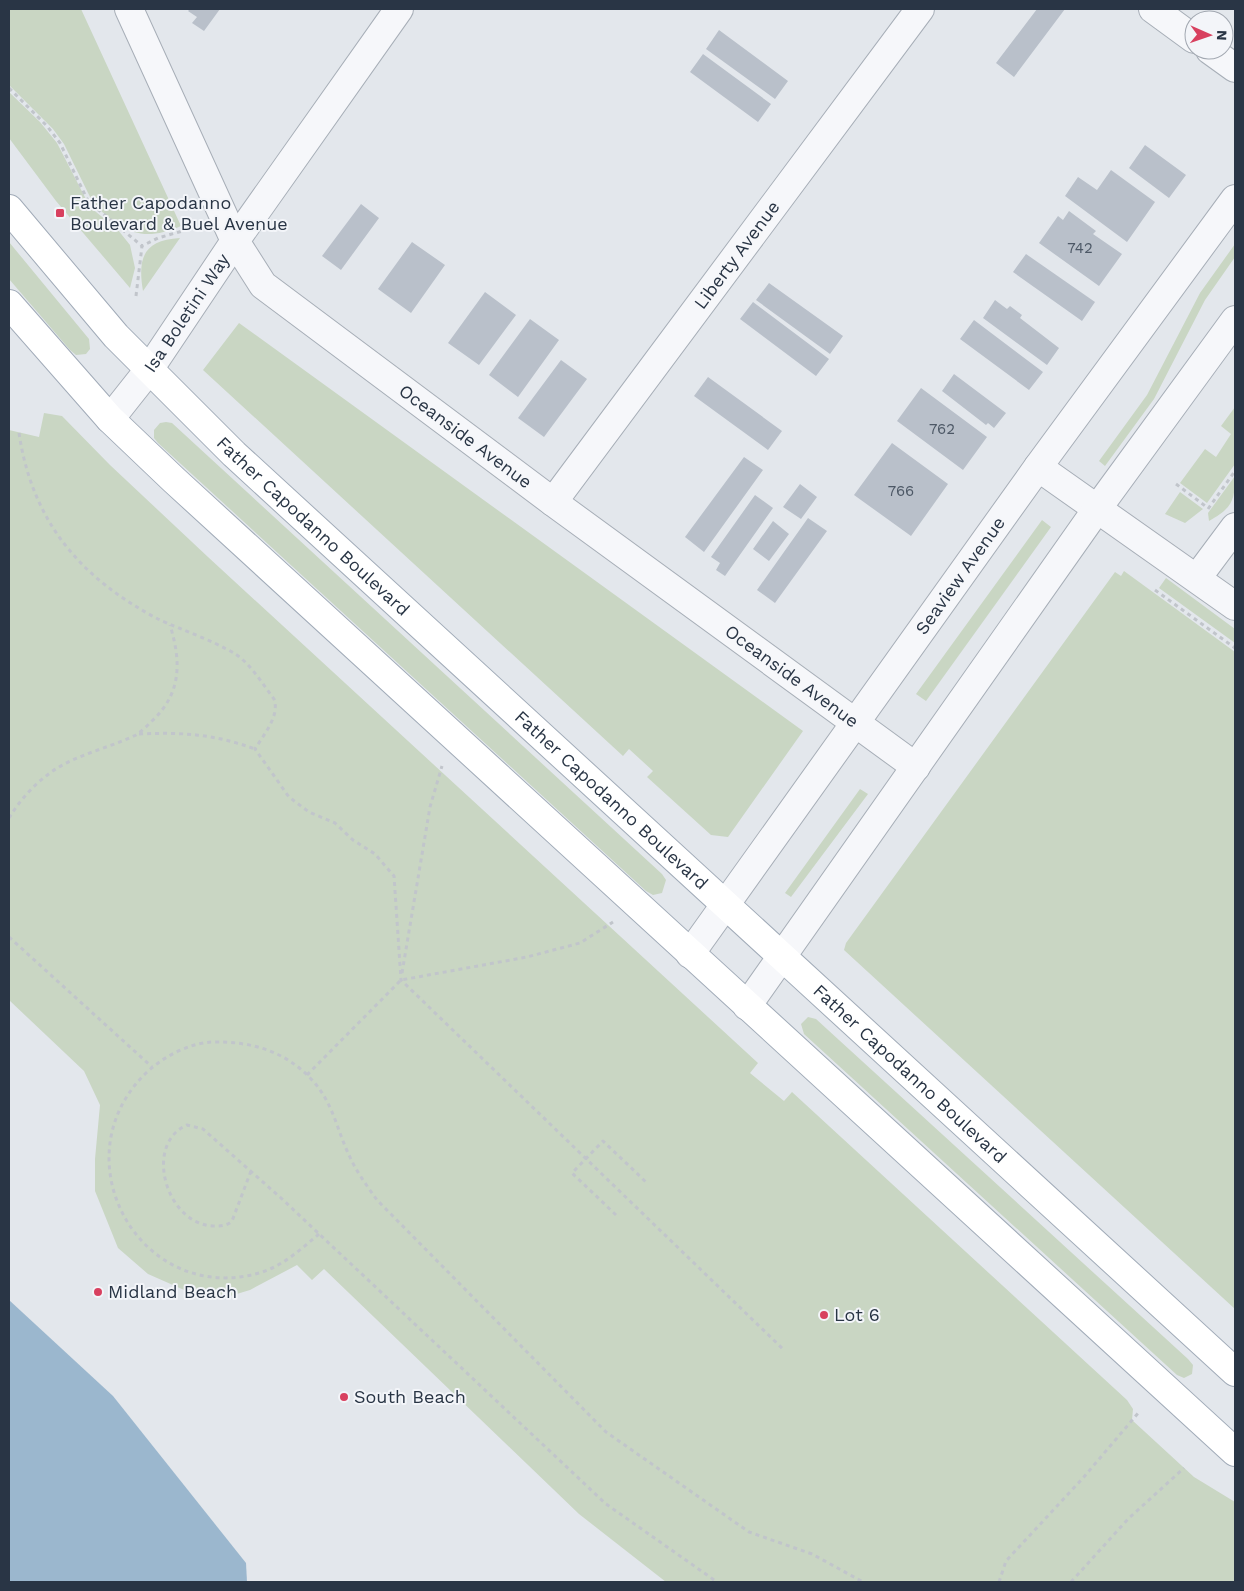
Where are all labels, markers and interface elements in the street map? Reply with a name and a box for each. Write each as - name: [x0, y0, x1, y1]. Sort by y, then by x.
- north arrow: [1184, 10, 1234, 60]
- text: N: [1214, 30, 1230, 41]
- place label: Father Capodanno Boulevard & Buel Avenue: [70, 192, 288, 234]
- street label: Liberty Avenue: [689, 196, 784, 313]
- marker: Father Capodanno Boulevard & Buel Avenue: [54, 207, 66, 219]
- house number: 742: [1067, 239, 1093, 257]
- street label: Isa Boletini Way: [139, 249, 234, 376]
- street label: Oceanside Avenue: [395, 380, 536, 493]
- house number: 762: [929, 420, 955, 438]
- street label: Father Capodanno Boulevard: [213, 432, 414, 620]
- house number: 766: [888, 482, 914, 500]
- street label: Seaview Avenue: [911, 512, 1009, 638]
- street label: Oceanside Avenue: [721, 620, 863, 732]
- street label: Father Capodanno Boulevard: [511, 706, 713, 893]
- street label: Father Capodanno Boulevard: [809, 980, 1011, 1167]
- place label: Midland Beach: [108, 1281, 237, 1302]
- marker: Midland Beach: [92, 1286, 104, 1298]
- place label: Lot 6: [834, 1304, 880, 1325]
- marker: Lot 6: [818, 1309, 830, 1321]
- place label: South Beach: [354, 1386, 466, 1407]
- marker: South Beach: [338, 1391, 350, 1403]

